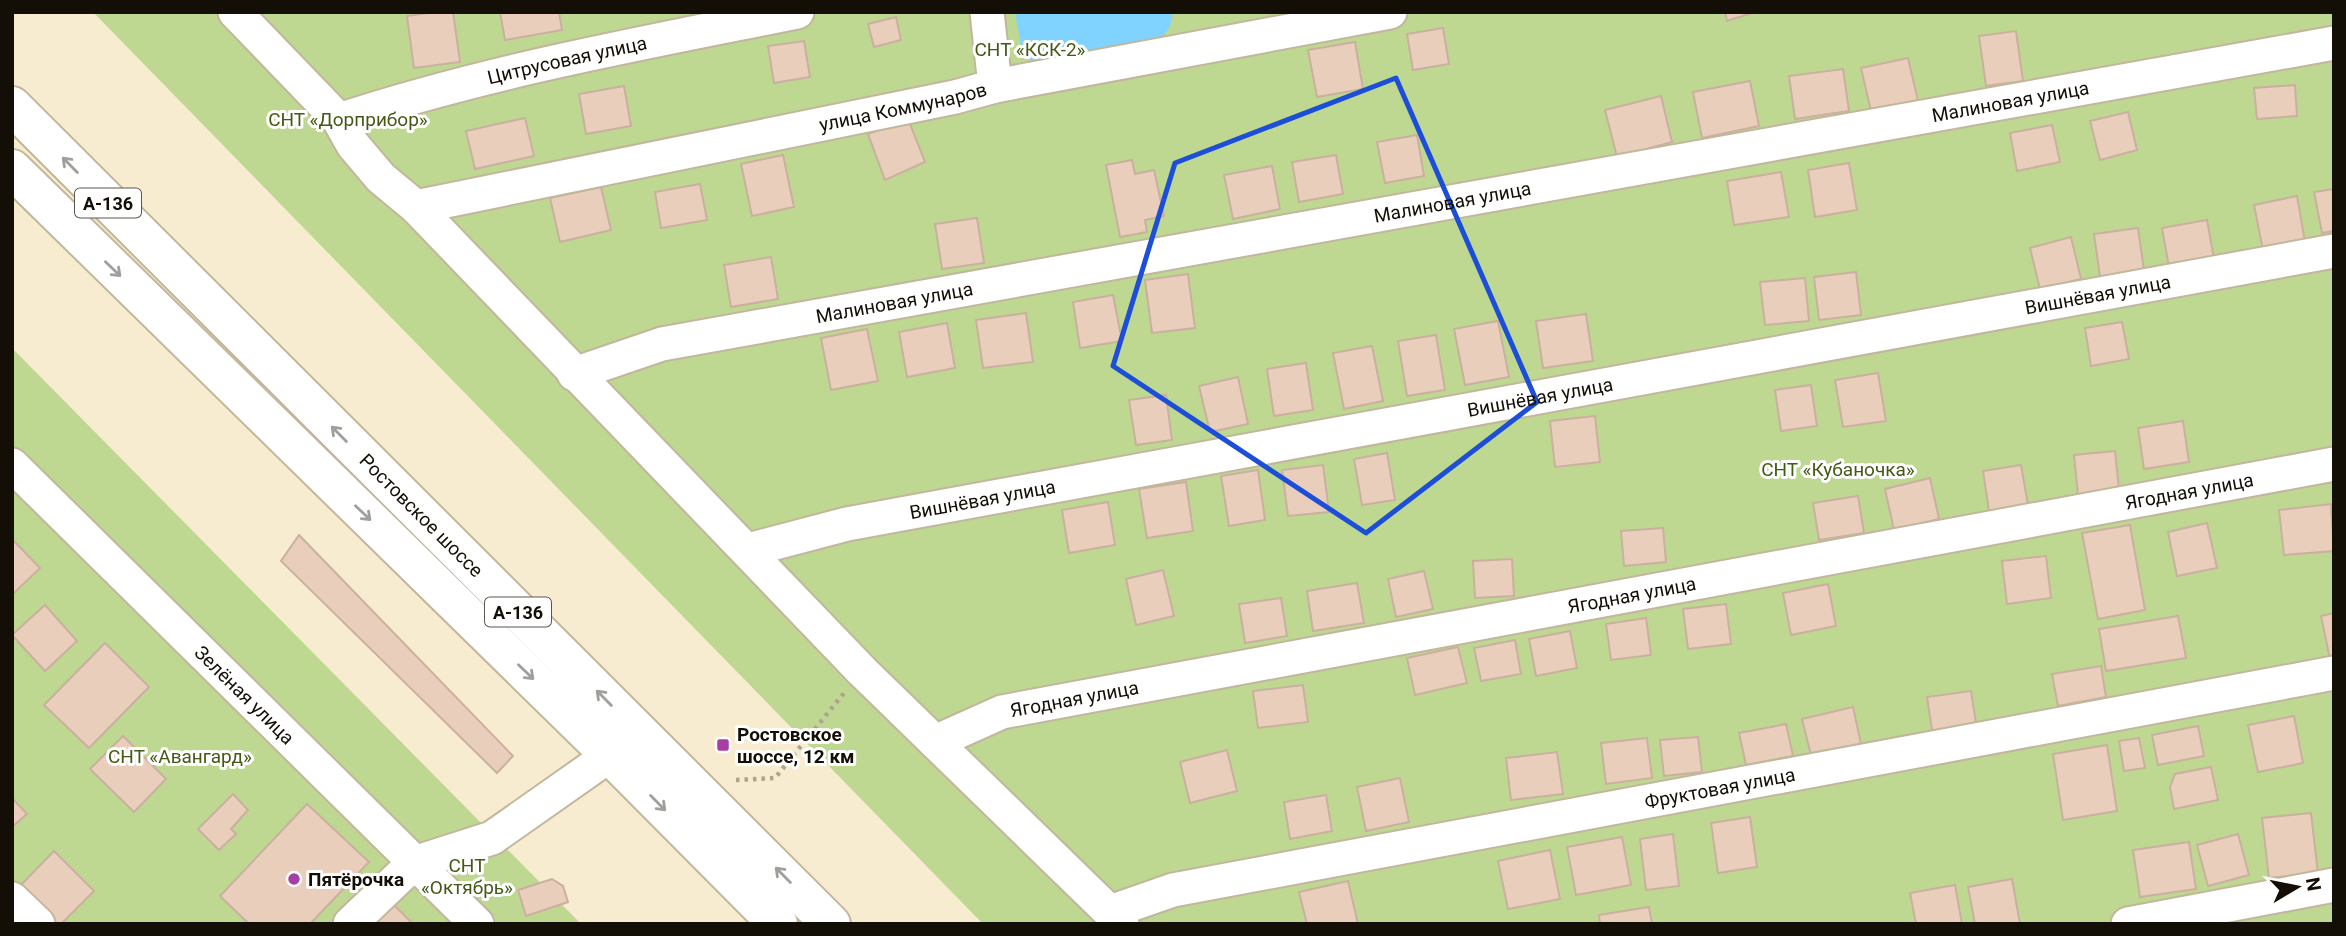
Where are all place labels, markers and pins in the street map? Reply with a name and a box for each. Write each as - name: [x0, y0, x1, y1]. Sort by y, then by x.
- place label: Ростовское шоссе, 12 км: [737, 723, 855, 768]
- marker: Ростовское шоссе, 12 км: [715, 737, 731, 753]
- place label: Пятёрочка: [308, 868, 404, 891]
- marker: Пятёрочка: [286, 871, 302, 887]

